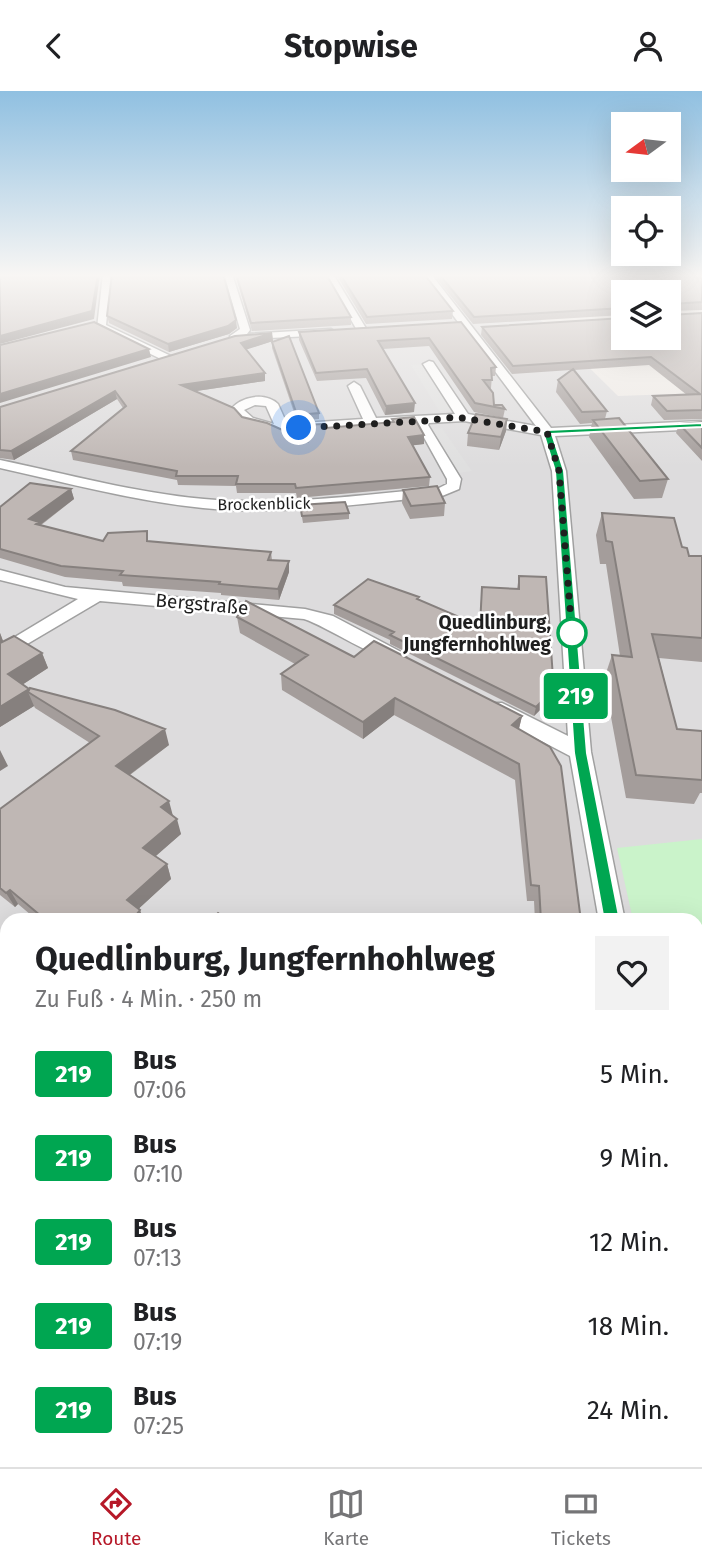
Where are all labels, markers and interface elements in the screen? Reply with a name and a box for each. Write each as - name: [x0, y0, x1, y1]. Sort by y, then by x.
- icon: back: [35, 27, 73, 65]
- text: Stopwise: [284, 27, 418, 65]
- icon: person: [629, 27, 667, 65]
- north arrow: [611, 112, 681, 182]
- map controls: [611, 112, 681, 350]
- button: locate: [611, 196, 681, 266]
- button: layers: [611, 280, 681, 350]
- your location: [281, 410, 316, 445]
- street label: Brockenblick: [217, 494, 312, 514]
- street label: Bergstraße: [155, 588, 249, 620]
- place label: Quedlinburg, Jungfernhohlweg: [402, 611, 552, 656]
- marker: Quedlinburg, Jungfernhohlweg: [557, 618, 587, 648]
- line badge: 219: [536, 673, 616, 719]
- text: 219: [558, 682, 594, 710]
- button: heart: [595, 936, 669, 1010]
- text: Quedlinburg, Jungfernhohlweg: [35, 939, 495, 979]
- text: Zu Fuß · 4 Min. · 250 m: [35, 985, 262, 1013]
- text: Bus: [133, 1045, 176, 1076]
- text: 5 Min.: [600, 1059, 669, 1090]
- text: 219: [55, 1060, 92, 1088]
- text: 07:06: [133, 1076, 186, 1104]
- text: Bus: [133, 1129, 176, 1160]
- text: 9 Min.: [599, 1143, 669, 1174]
- text: 219: [55, 1144, 92, 1172]
- text: 07:10: [133, 1160, 183, 1188]
- text: Bus: [133, 1213, 176, 1244]
- text: 12 Min.: [589, 1227, 669, 1258]
- text: 219: [55, 1228, 92, 1256]
- text: 07:13: [133, 1244, 182, 1272]
- text: Bus: [133, 1297, 176, 1328]
- text: 18 Min.: [587, 1311, 669, 1342]
- text: 219: [55, 1312, 92, 1340]
- text: 07:19: [133, 1328, 182, 1356]
- text: Bus: [133, 1381, 176, 1412]
- text: 24 Min.: [587, 1395, 669, 1426]
- text: 219: [55, 1396, 92, 1424]
- text: 07:25: [133, 1412, 184, 1440]
- tab: Route: [91, 1485, 141, 1550]
- tab: Karte: [323, 1485, 369, 1550]
- tab: Tickets: [551, 1485, 611, 1550]

